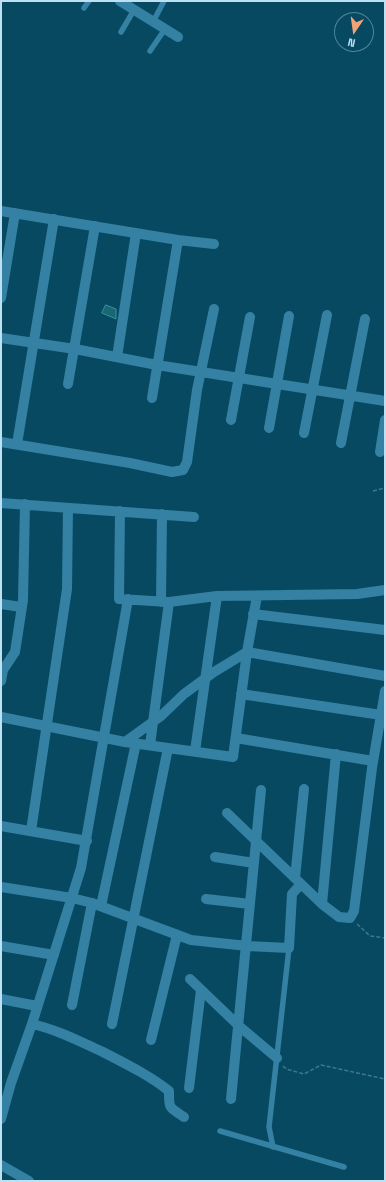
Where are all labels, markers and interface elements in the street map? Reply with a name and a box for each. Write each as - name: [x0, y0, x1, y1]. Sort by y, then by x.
- north arrow: [334, 12, 374, 52]
- text: N: [346, 35, 357, 50]

